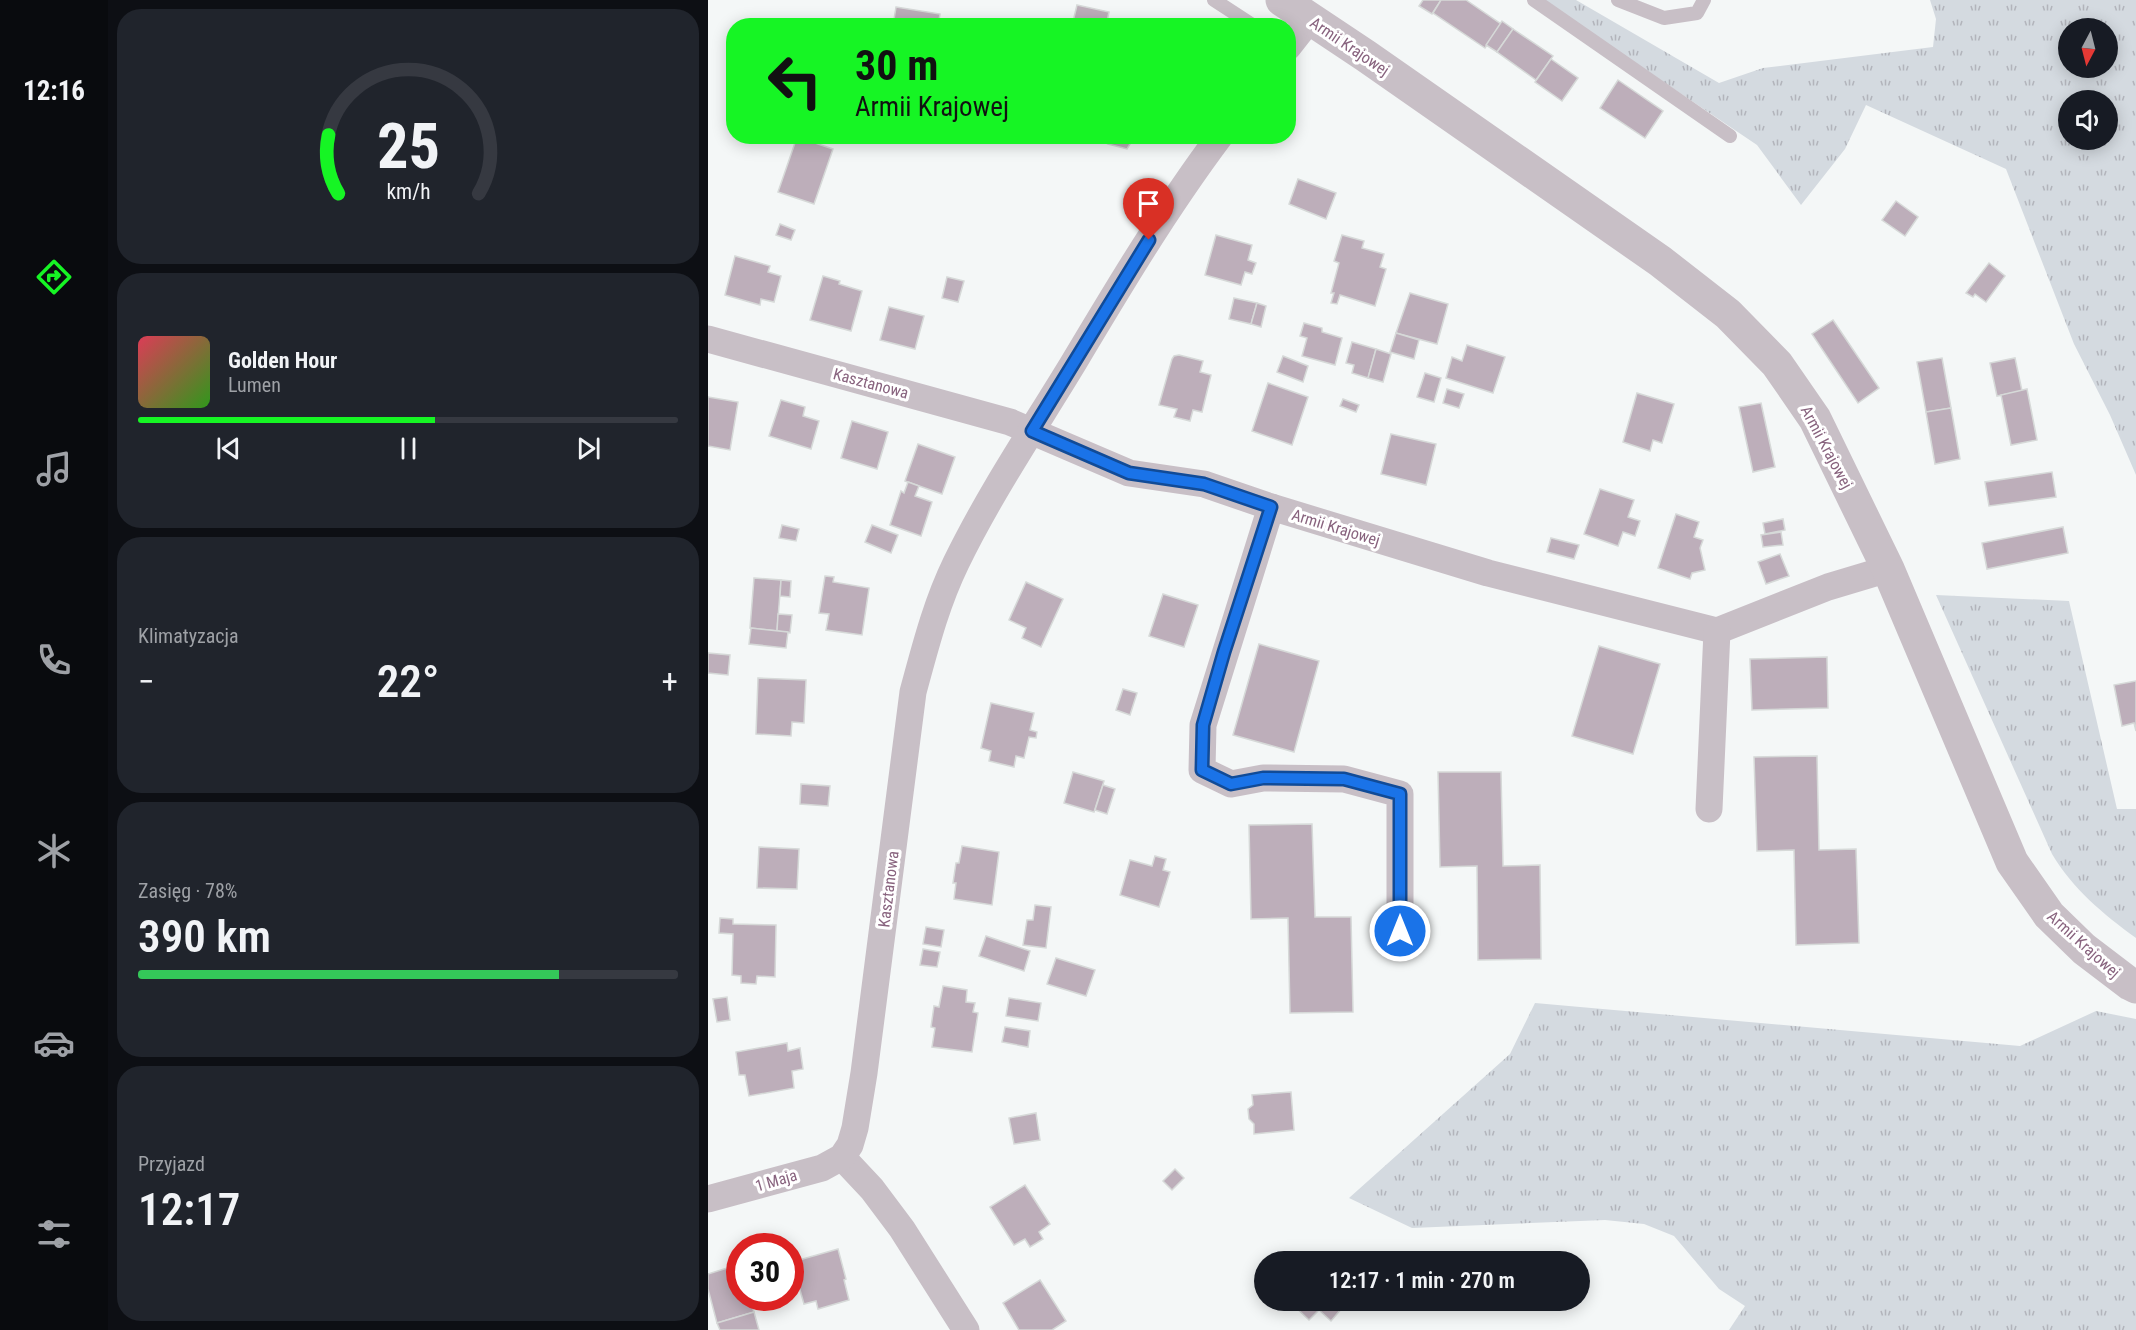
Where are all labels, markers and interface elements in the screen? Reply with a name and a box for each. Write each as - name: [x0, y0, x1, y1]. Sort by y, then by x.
- street label: Armii Krajowej: [1307, 13, 1393, 80]
- north arrow: [2058, 18, 2118, 78]
- map controls: [2058, 18, 2118, 150]
- text: 30 m: [855, 41, 938, 90]
- icon: left: [756, 42, 834, 120]
- text: 12:16: [23, 75, 85, 107]
- button: sound: [2058, 90, 2118, 150]
- text: Armii Krajowej: [855, 91, 1009, 123]
- text: 25: [376, 110, 440, 183]
- pin: [1123, 178, 1174, 240]
- text: km/h: [386, 179, 430, 204]
- icon: arrive: [1132, 187, 1165, 220]
- icon: directions: [33, 256, 75, 298]
- text: Golden Hour: [228, 348, 337, 373]
- street label: Kasztanowa: [831, 364, 910, 403]
- text: Lumen: [228, 373, 281, 397]
- street label: Armii Krajowej: [1797, 403, 1856, 492]
- icon: previous: [212, 432, 245, 465]
- icon: pause: [392, 432, 425, 465]
- icon: next: [572, 432, 605, 465]
- icon: music: [33, 448, 75, 490]
- street label: Armii Krajowej: [1289, 505, 1382, 550]
- text: Klimatyzacja: [138, 624, 239, 648]
- icon: phone: [33, 639, 75, 681]
- text: 22°: [377, 655, 439, 708]
- text: −: [138, 662, 155, 701]
- text: +: [662, 662, 678, 701]
- icon: climate: [33, 830, 75, 872]
- street label: Kasztanowa: [874, 850, 903, 928]
- text: Zasięg · 78%: [138, 879, 237, 903]
- position arrow: [1368, 899, 1432, 963]
- street label: Armii Krajowej: [2043, 907, 2124, 982]
- text: 390 km: [138, 910, 271, 963]
- icon: car: [33, 1022, 75, 1064]
- text: Przyjazd: [138, 1152, 205, 1176]
- street label: 1 Maja: [753, 1165, 799, 1195]
- text: 12:17: [138, 1183, 240, 1236]
- icon: filters: [33, 1213, 75, 1255]
- speed limit sign: 30: [726, 1233, 804, 1311]
- text: 12:17 · 1 min · 270 m: [1329, 1268, 1515, 1293]

